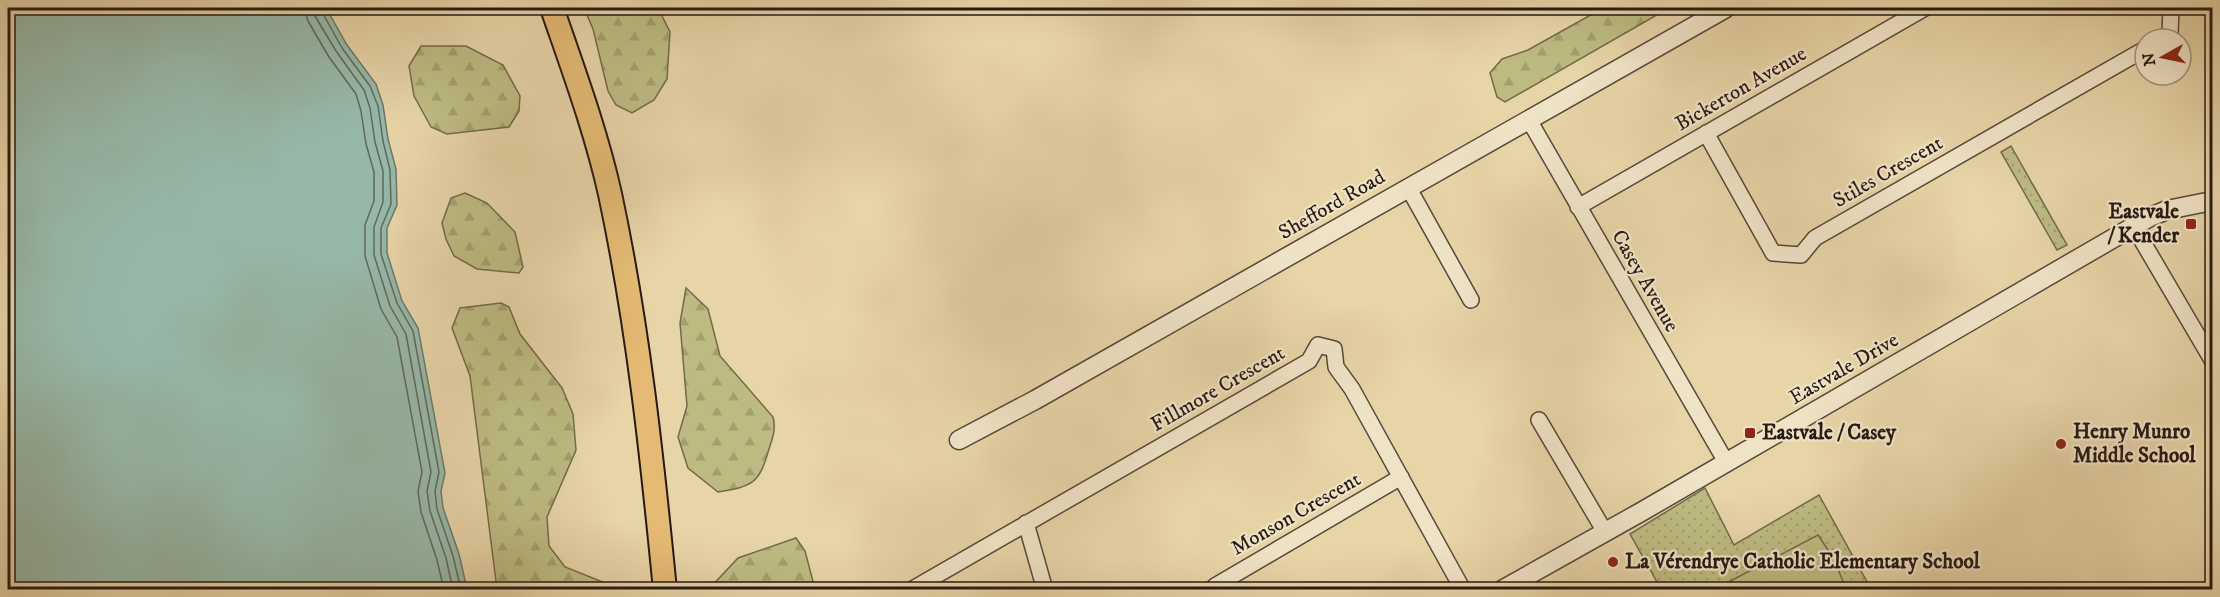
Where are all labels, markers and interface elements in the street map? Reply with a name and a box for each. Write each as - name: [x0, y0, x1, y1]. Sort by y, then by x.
- north arrow: [2133, 27, 2193, 87]
- street label: Bickerton Avenue: [1671, 41, 1812, 137]
- text: N: [2138, 51, 2160, 67]
- street label: Stiles Crescent: [1829, 130, 1948, 214]
- street label: Shefford Road: [1274, 164, 1390, 246]
- place label: Eastvale / Kender: [2107, 199, 2180, 249]
- marker: Eastvale / Kender: [2184, 217, 2198, 231]
- street label: Casey Avenue: [1605, 225, 1685, 337]
- street label: Eastvale Drive: [1785, 327, 1904, 411]
- street label: Fillmore Crescent: [1146, 340, 1290, 438]
- place label: Henry Munro Middle School: [2073, 419, 2196, 469]
- place label: Eastvale / Casey: [1762, 420, 1897, 446]
- marker: Eastvale / Casey: [1743, 426, 1757, 440]
- marker: Henry Munro Middle School: [2054, 437, 2068, 451]
- street label: Monson Crescent: [1227, 466, 1366, 562]
- place label: La Vérendrye Catholic Elementary School: [1625, 549, 1981, 575]
- marker: La Vérendrye Catholic Elementary School: [1606, 555, 1620, 569]

